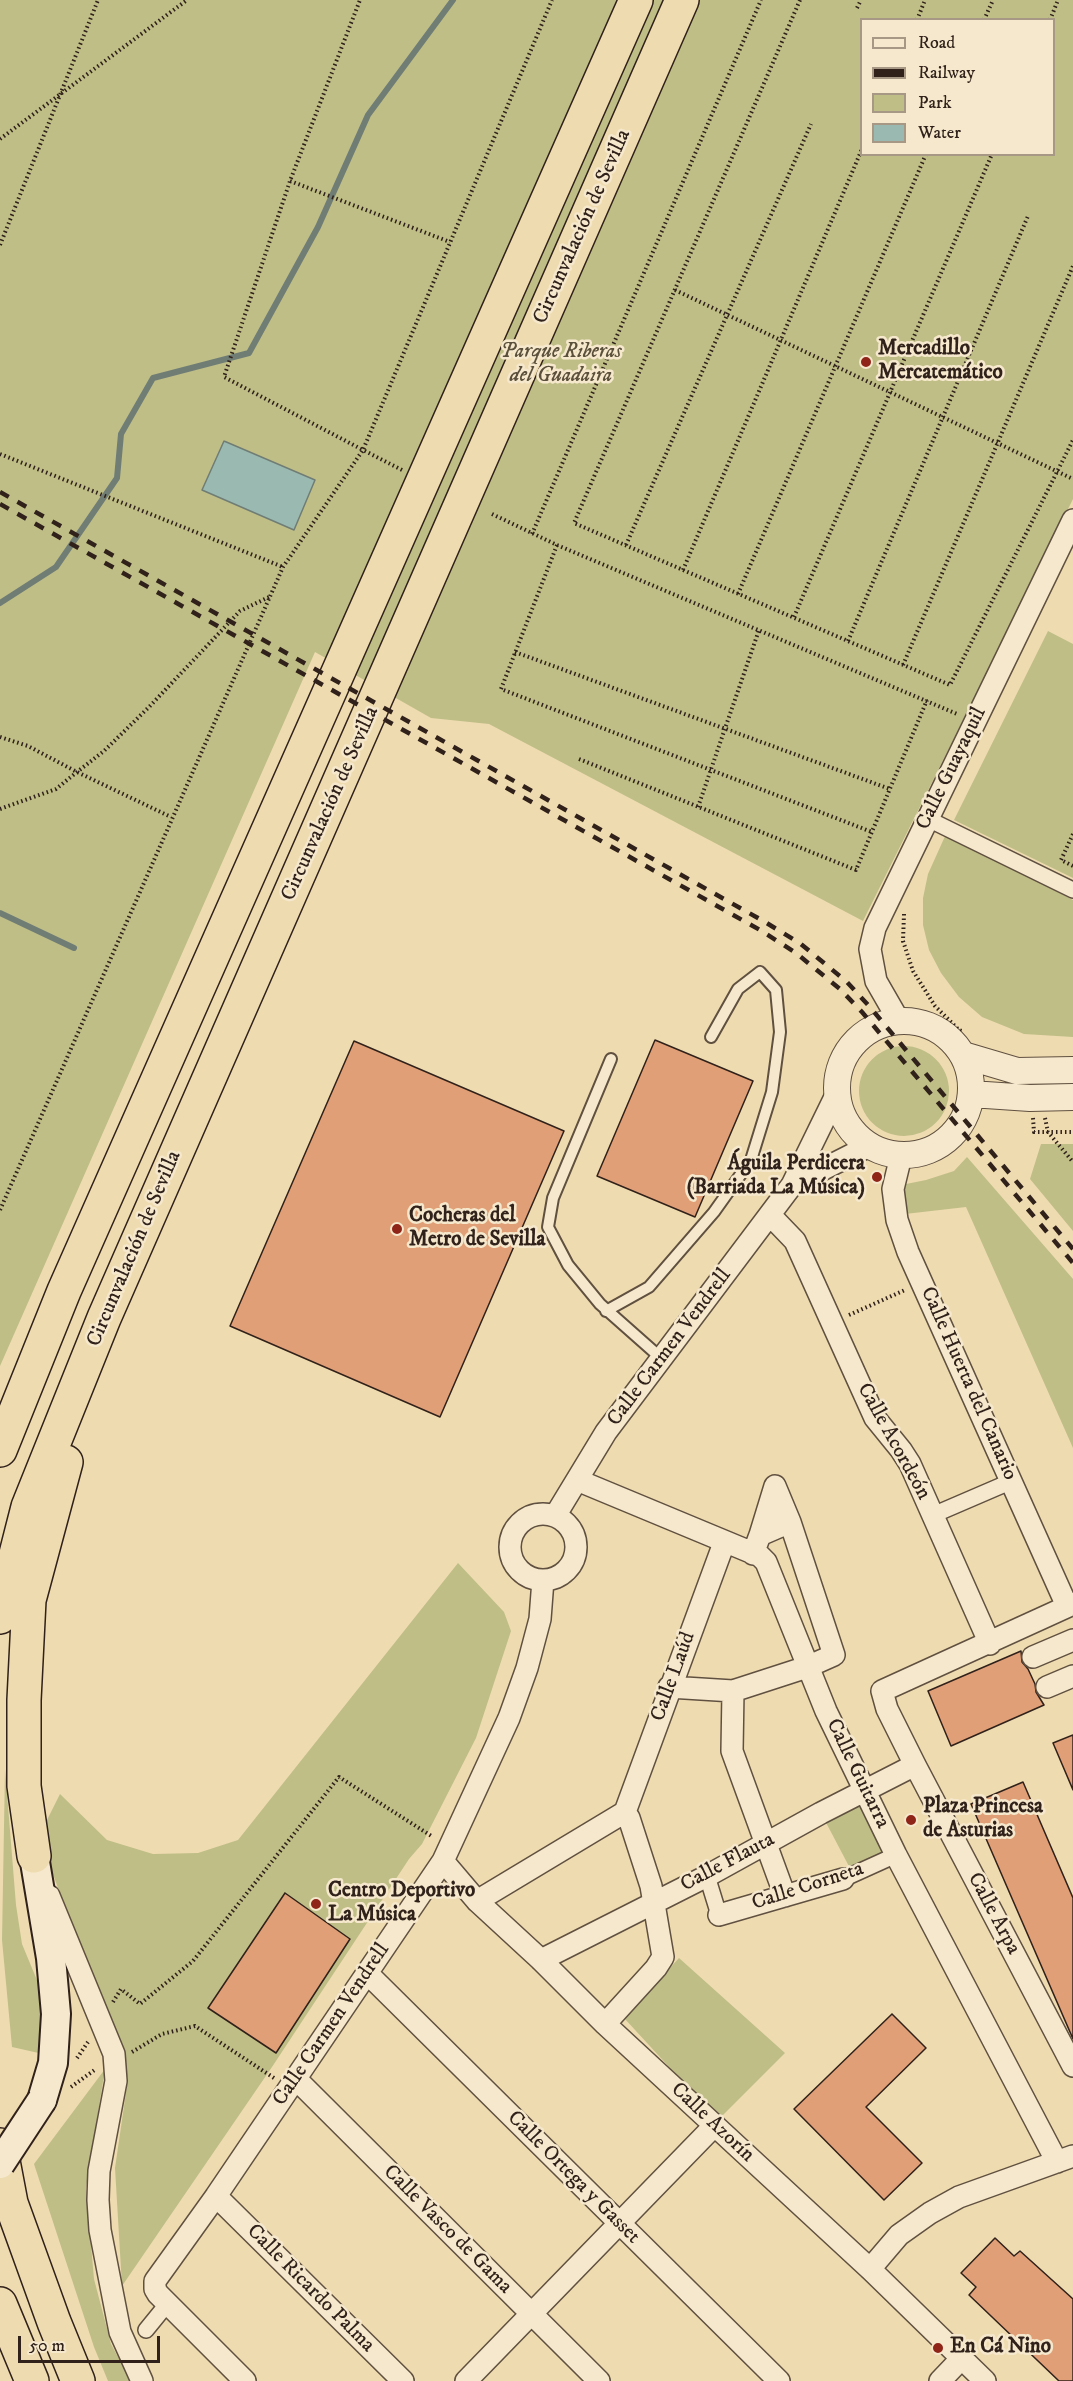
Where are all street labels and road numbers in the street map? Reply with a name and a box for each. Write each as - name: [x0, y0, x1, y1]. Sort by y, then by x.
- street label: Circunvalación de Sevilla: [529, 126, 637, 328]
- street label: Circunvalación de Sevilla: [277, 703, 385, 905]
- street label: Calle Guayaquil: [911, 704, 993, 834]
- street label: Circunvalación de Sevilla: [82, 1147, 188, 1351]
- street label: Calle Carmen Vendrell: [603, 1264, 737, 1432]
- street label: Calle Huerta del Canario: [914, 1283, 1022, 1485]
- street label: Calle Acordeón: [851, 1379, 935, 1505]
- street label: Calle Laúd: [646, 1629, 702, 1725]
- street label: Calle Guitarra: [820, 1715, 894, 1833]
- street label: Calle Flauta: [677, 1828, 779, 1898]
- street label: Calle Corneta: [749, 1857, 867, 1917]
- street label: Calle Arpa: [961, 1869, 1025, 1959]
- street label: Calle Carmen Vendrell: [268, 1939, 396, 2111]
- street label: Calle Azorín: [665, 2078, 759, 2168]
- street label: Calle Ortega y Gasset: [501, 2106, 645, 2250]
- street label: Calle Vasco de Gama: [377, 2160, 517, 2300]
- street label: Calle Ricardo Palma: [241, 2220, 379, 2358]

